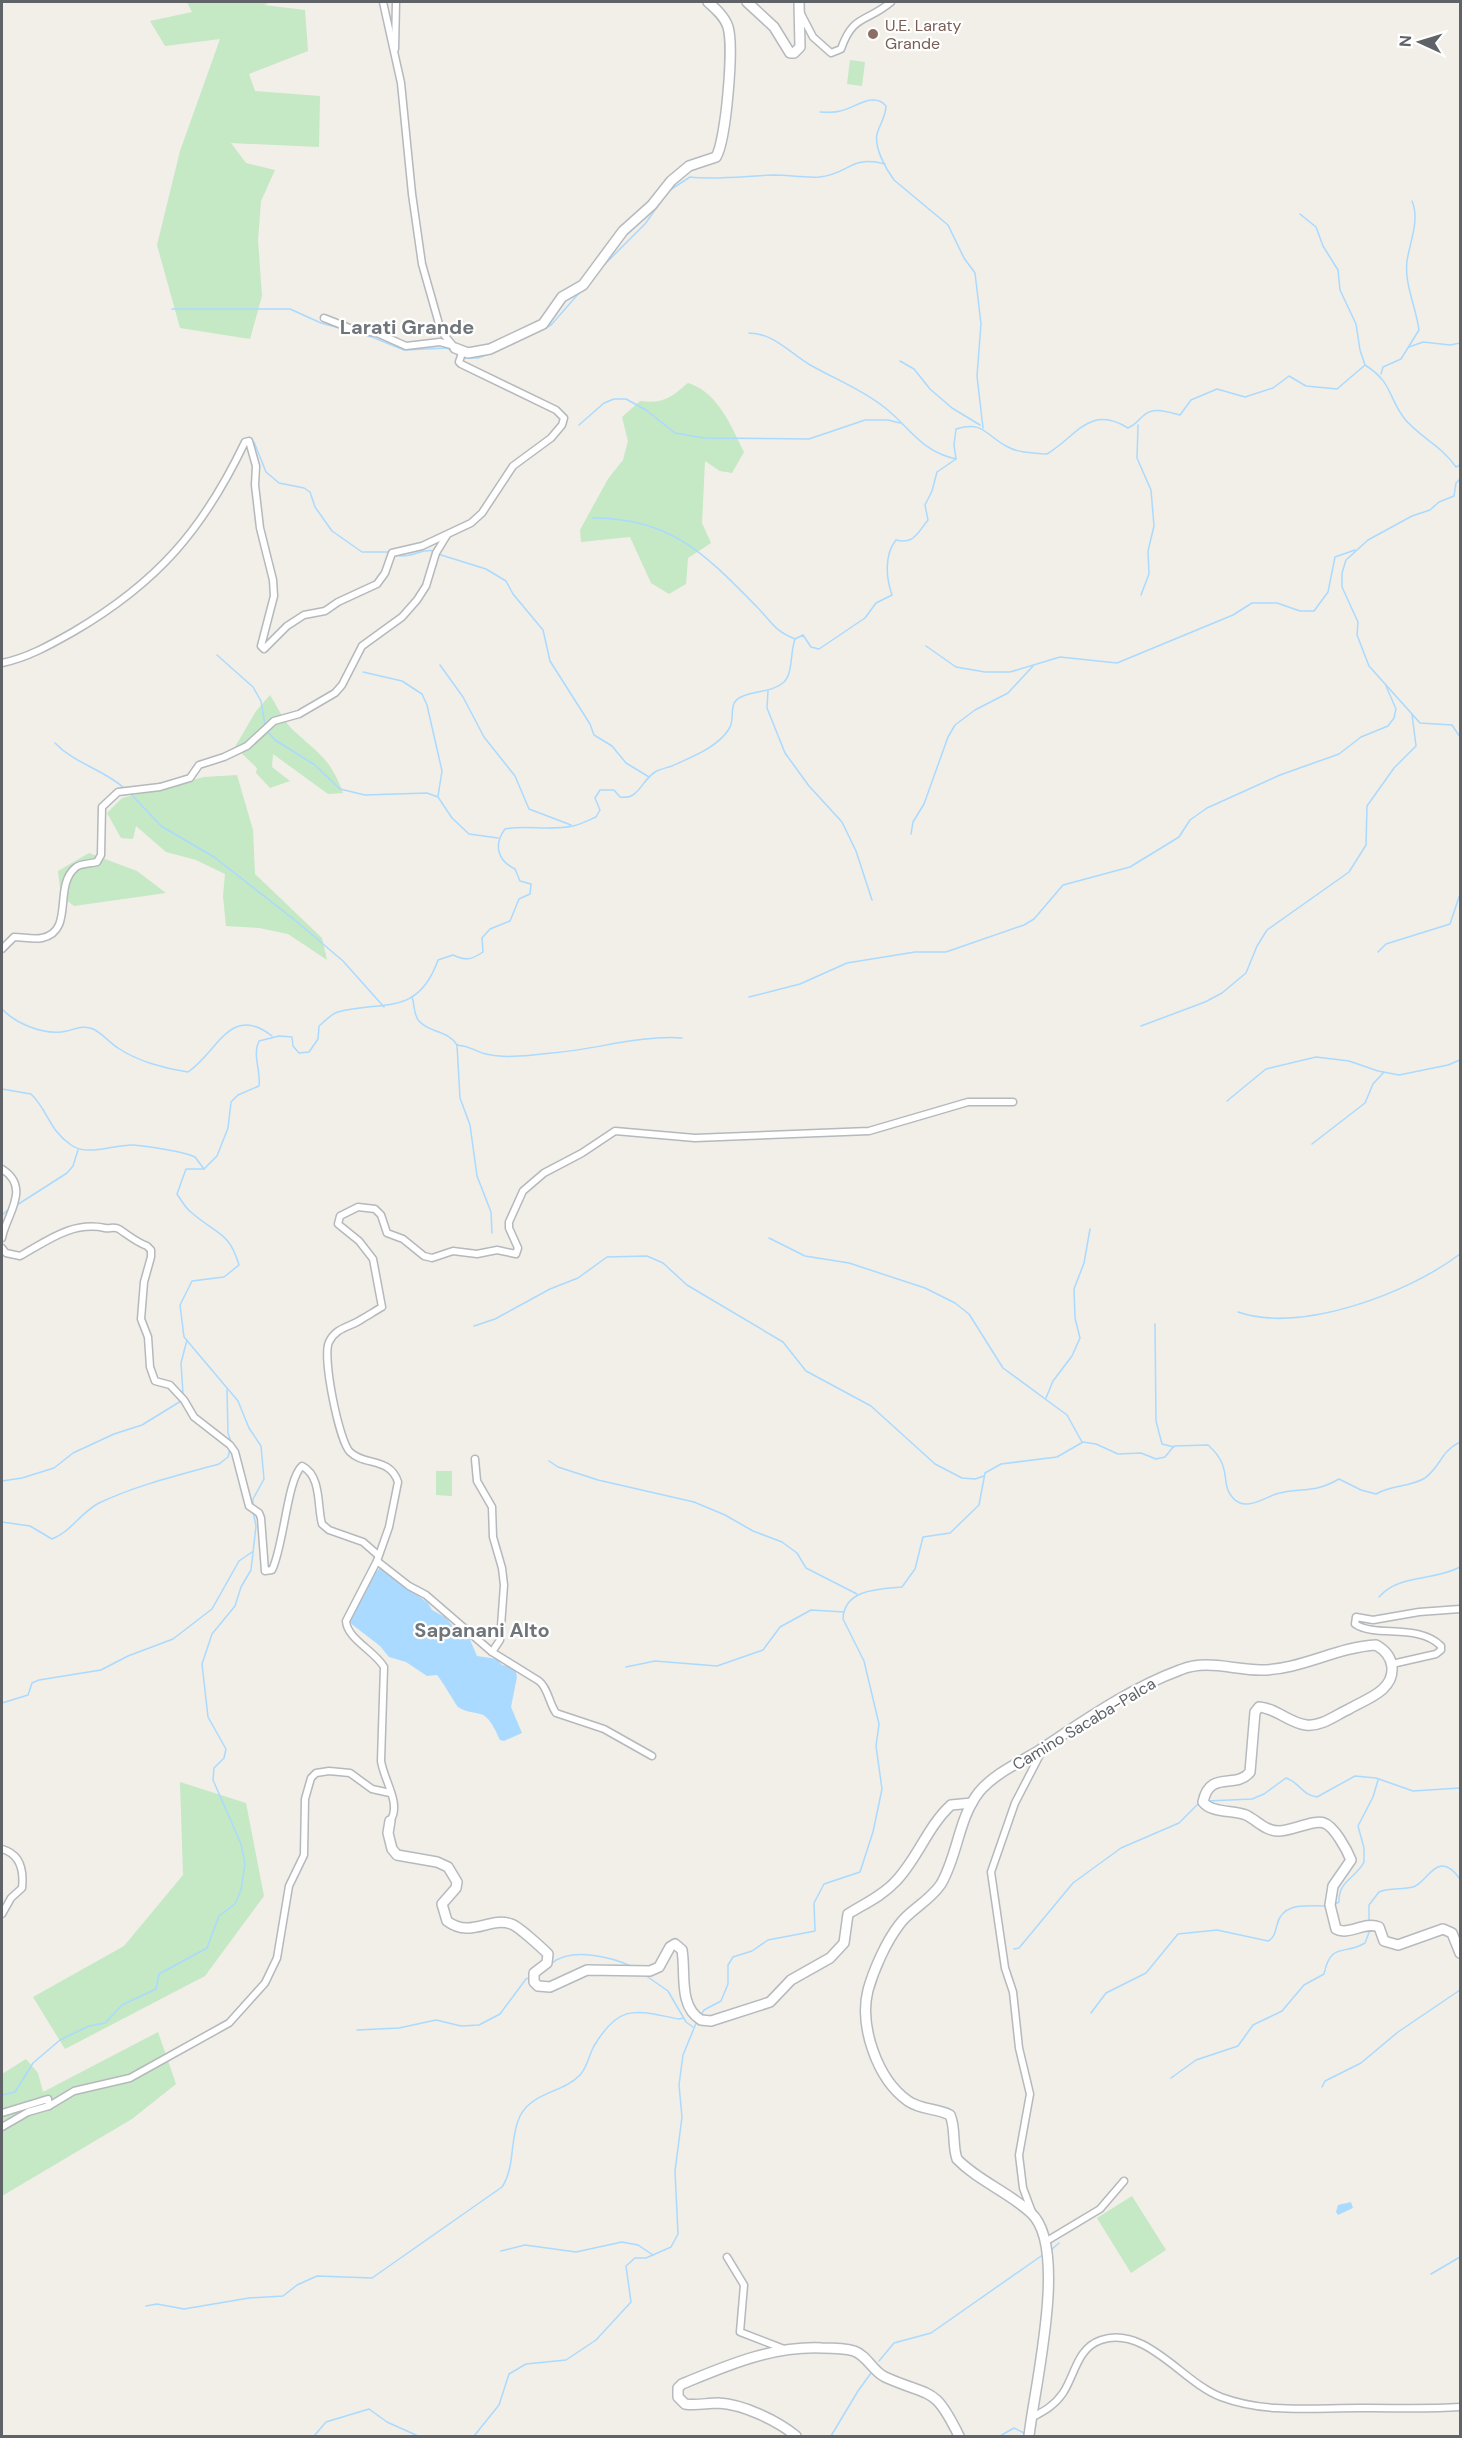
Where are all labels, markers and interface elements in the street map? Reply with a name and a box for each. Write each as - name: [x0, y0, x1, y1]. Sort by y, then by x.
- north arrow: [1390, 12, 1450, 72]
- place label: U.E. Laraty Grande: [885, 15, 962, 54]
- marker: U.E. Laraty Grande: [866, 27, 880, 41]
- text: N: [1395, 34, 1416, 48]
- district label: Larati Grande: [340, 314, 474, 340]
- district label: Sapanani Alto: [414, 1617, 550, 1643]
- street label: Camino Sacaba-Palca: [1009, 1673, 1159, 1775]

